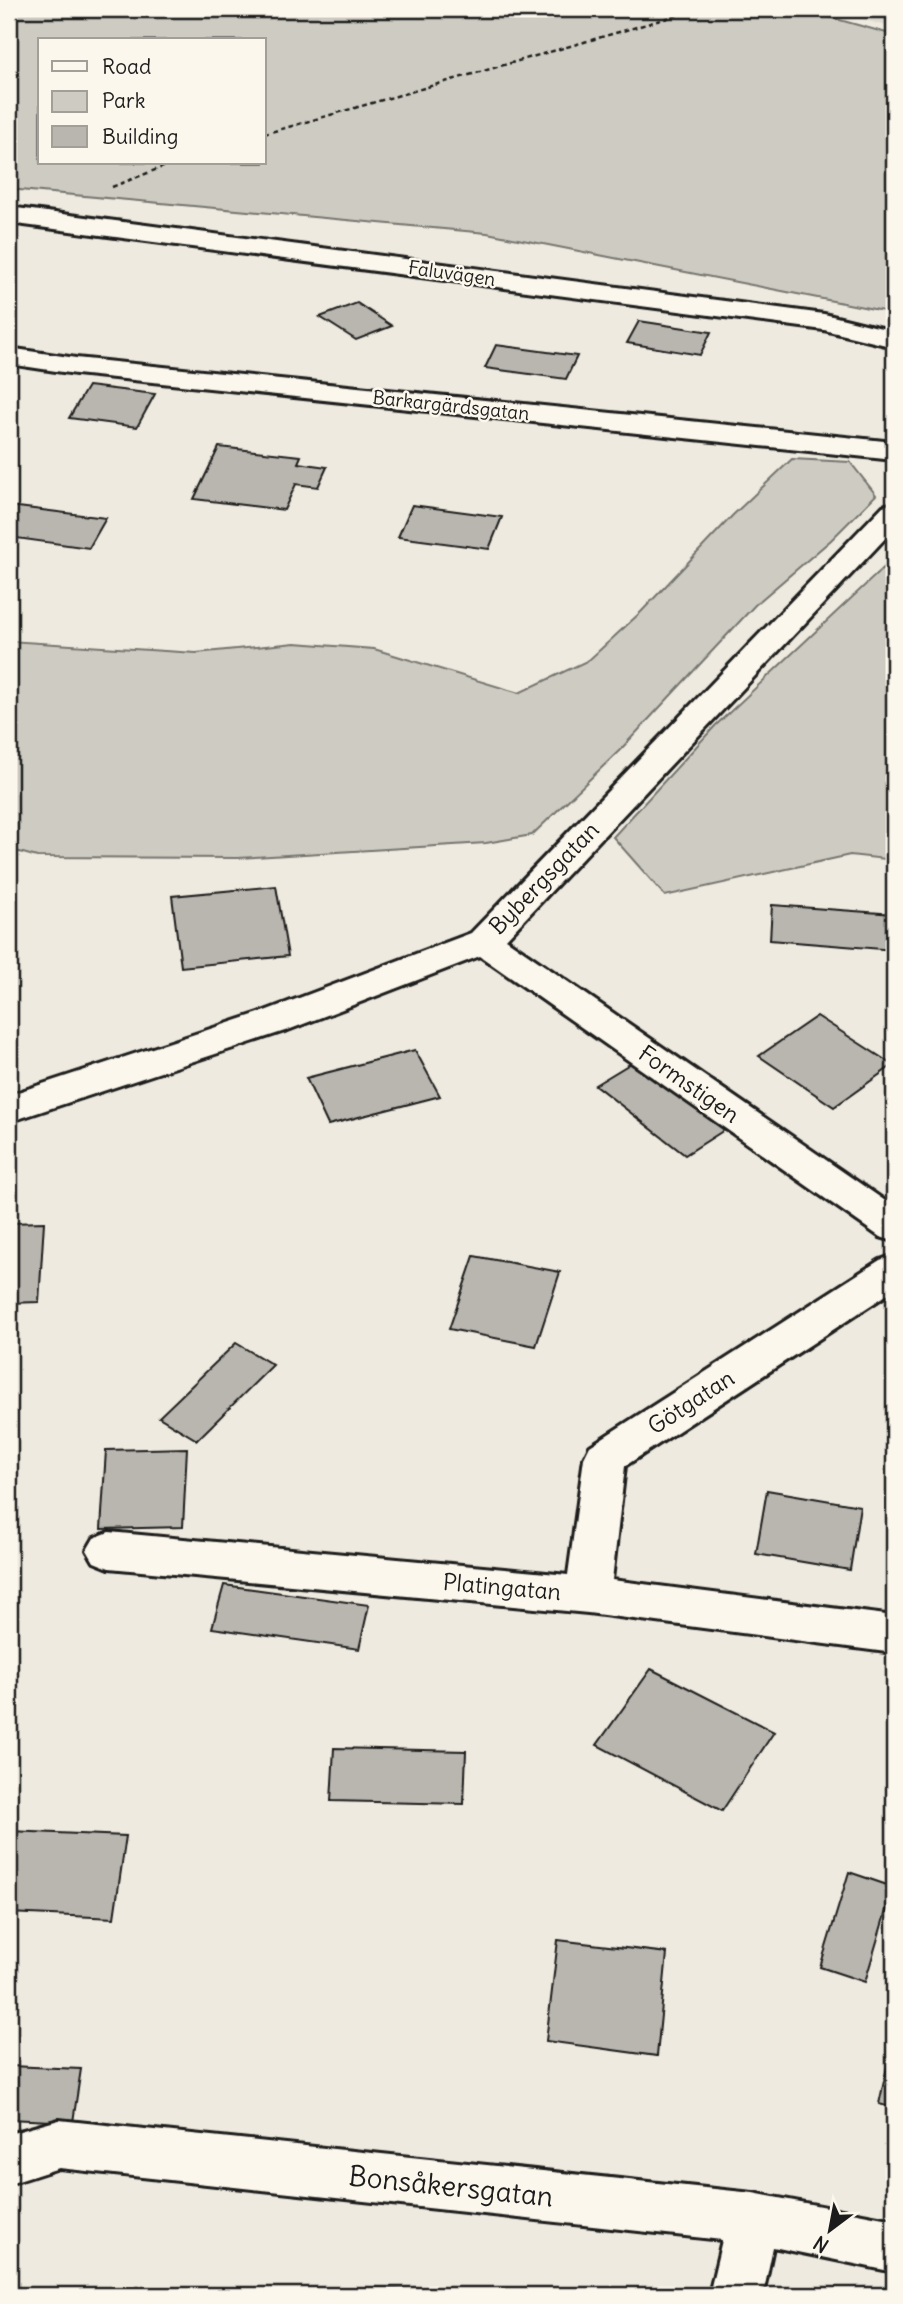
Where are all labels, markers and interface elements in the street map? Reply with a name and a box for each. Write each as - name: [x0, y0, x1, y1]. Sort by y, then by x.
- legend: [38, 38, 266, 164]
- text: Road: [102, 53, 151, 80]
- text: Park: [102, 87, 145, 114]
- text: Building: [102, 123, 178, 150]
- street label: Faluvägen: [407, 255, 497, 291]
- street label: Barkargärdsgatan: [371, 385, 531, 425]
- street label: Bybergsgatan: [483, 815, 605, 940]
- street label: Formstigen: [633, 1038, 745, 1129]
- street label: Götgatan: [642, 1363, 739, 1440]
- street label: Platingatan: [442, 1567, 562, 1606]
- street label: Bonsåkersgatan: [347, 2157, 555, 2215]
- north arrow: [794, 2196, 864, 2266]
- text: N: [809, 2231, 833, 2258]

